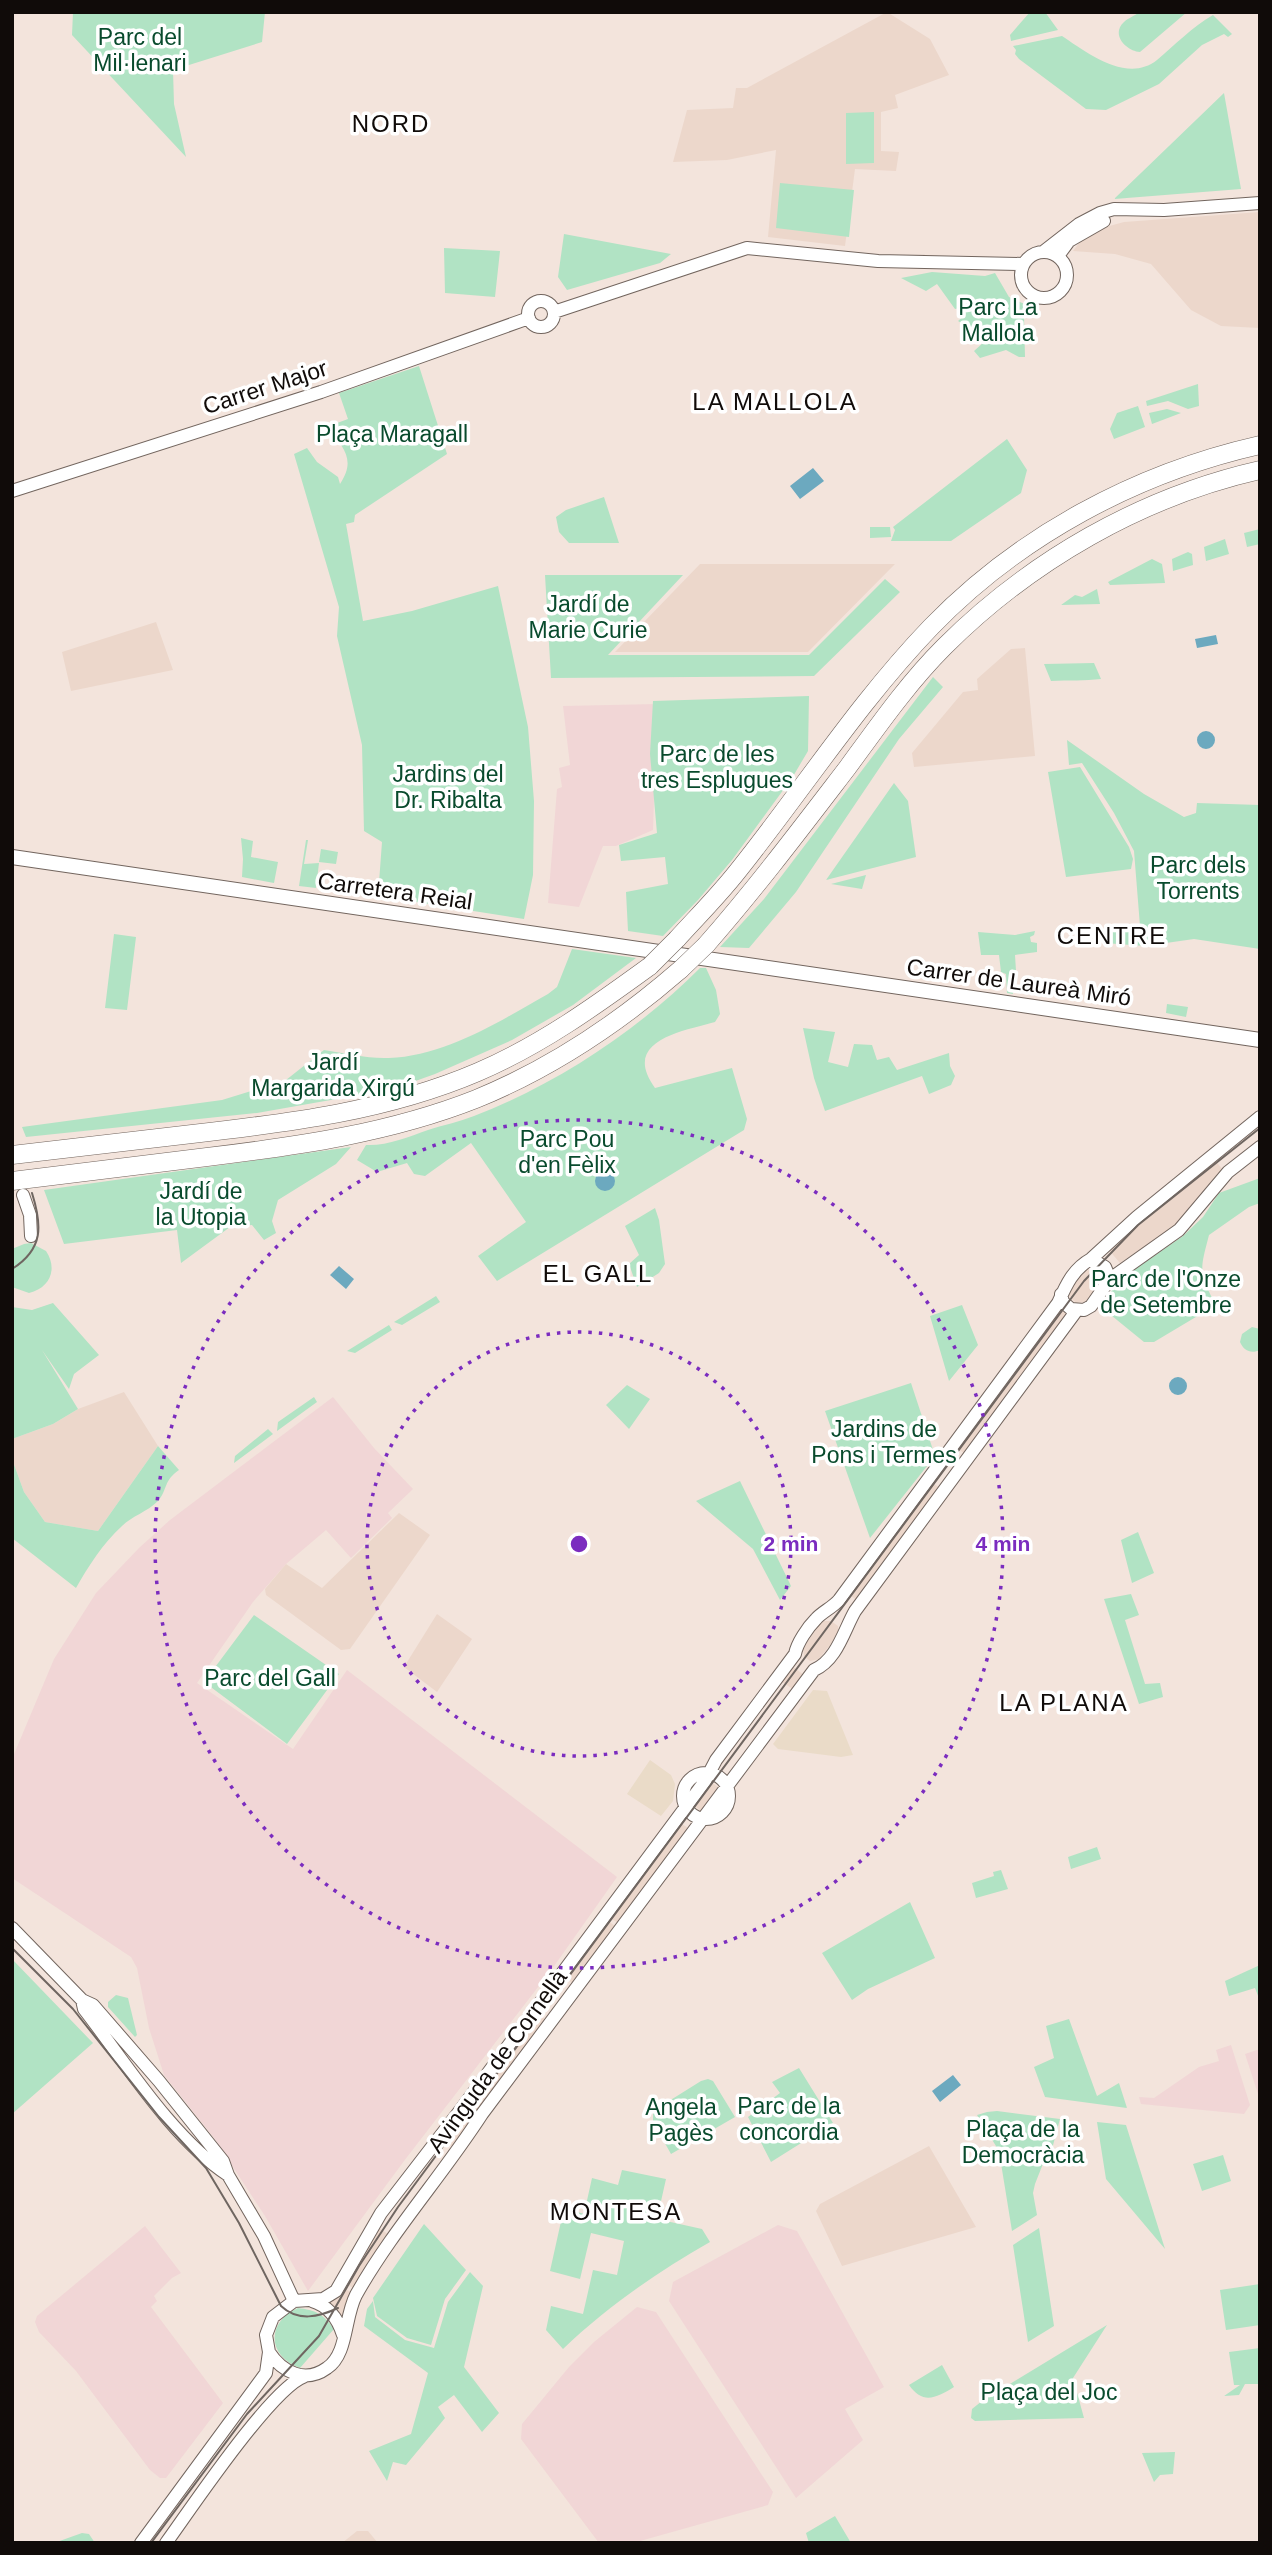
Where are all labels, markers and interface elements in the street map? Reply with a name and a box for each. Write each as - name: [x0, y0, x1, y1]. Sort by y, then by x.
- park label: Parc del Mil·lenari: [93, 24, 187, 76]
- district label: NORD: [352, 110, 430, 137]
- park label: Parc La Mallola: [958, 294, 1038, 346]
- street label: Carrer Major: [200, 355, 331, 419]
- district label: LA MALLOLA: [692, 388, 858, 415]
- park label: Plaça Maragall: [316, 421, 468, 447]
- park label: Jardí de Marie Curie: [529, 591, 647, 643]
- park label: Parc de les tres Esplugues: [641, 741, 793, 793]
- park label: Jardins del Dr. Ribalta: [392, 761, 504, 813]
- park label: Parc dels Torrents: [1150, 852, 1246, 904]
- street label: Carretera Reial: [316, 867, 474, 915]
- district label: CENTRE: [1057, 922, 1167, 949]
- street label: Carrer de Laureà Miró: [905, 953, 1133, 1011]
- park label: Jardí Margarida Xirgú: [251, 1049, 415, 1101]
- park label: Parc Pou d'en Fèlix: [518, 1126, 616, 1178]
- park label: Jardí de la Utopia: [156, 1178, 247, 1230]
- district label: EL GALL: [543, 1260, 653, 1287]
- park label: Parc de l'Onze de Setembre: [1091, 1266, 1241, 1318]
- park label: Jardins de Pons i Termes: [811, 1416, 957, 1468]
- centre of rings: [567, 1532, 591, 1556]
- text: 2 min: [764, 1532, 818, 1555]
- text: 4 min: [976, 1532, 1030, 1555]
- park label: Parc del Gall: [204, 1665, 336, 1691]
- district label: LA PLANA: [999, 1689, 1129, 1716]
- street label: Avinguda de Cornellà: [422, 1964, 572, 2157]
- park label: Parc de la concordia: [737, 2093, 841, 2145]
- park label: Angela Pagès: [645, 2094, 717, 2146]
- park label: Plaça de la Democràcia: [962, 2116, 1085, 2168]
- district label: MONTESA: [550, 2198, 682, 2225]
- park label: Plaça del Joc: [981, 2379, 1117, 2405]

